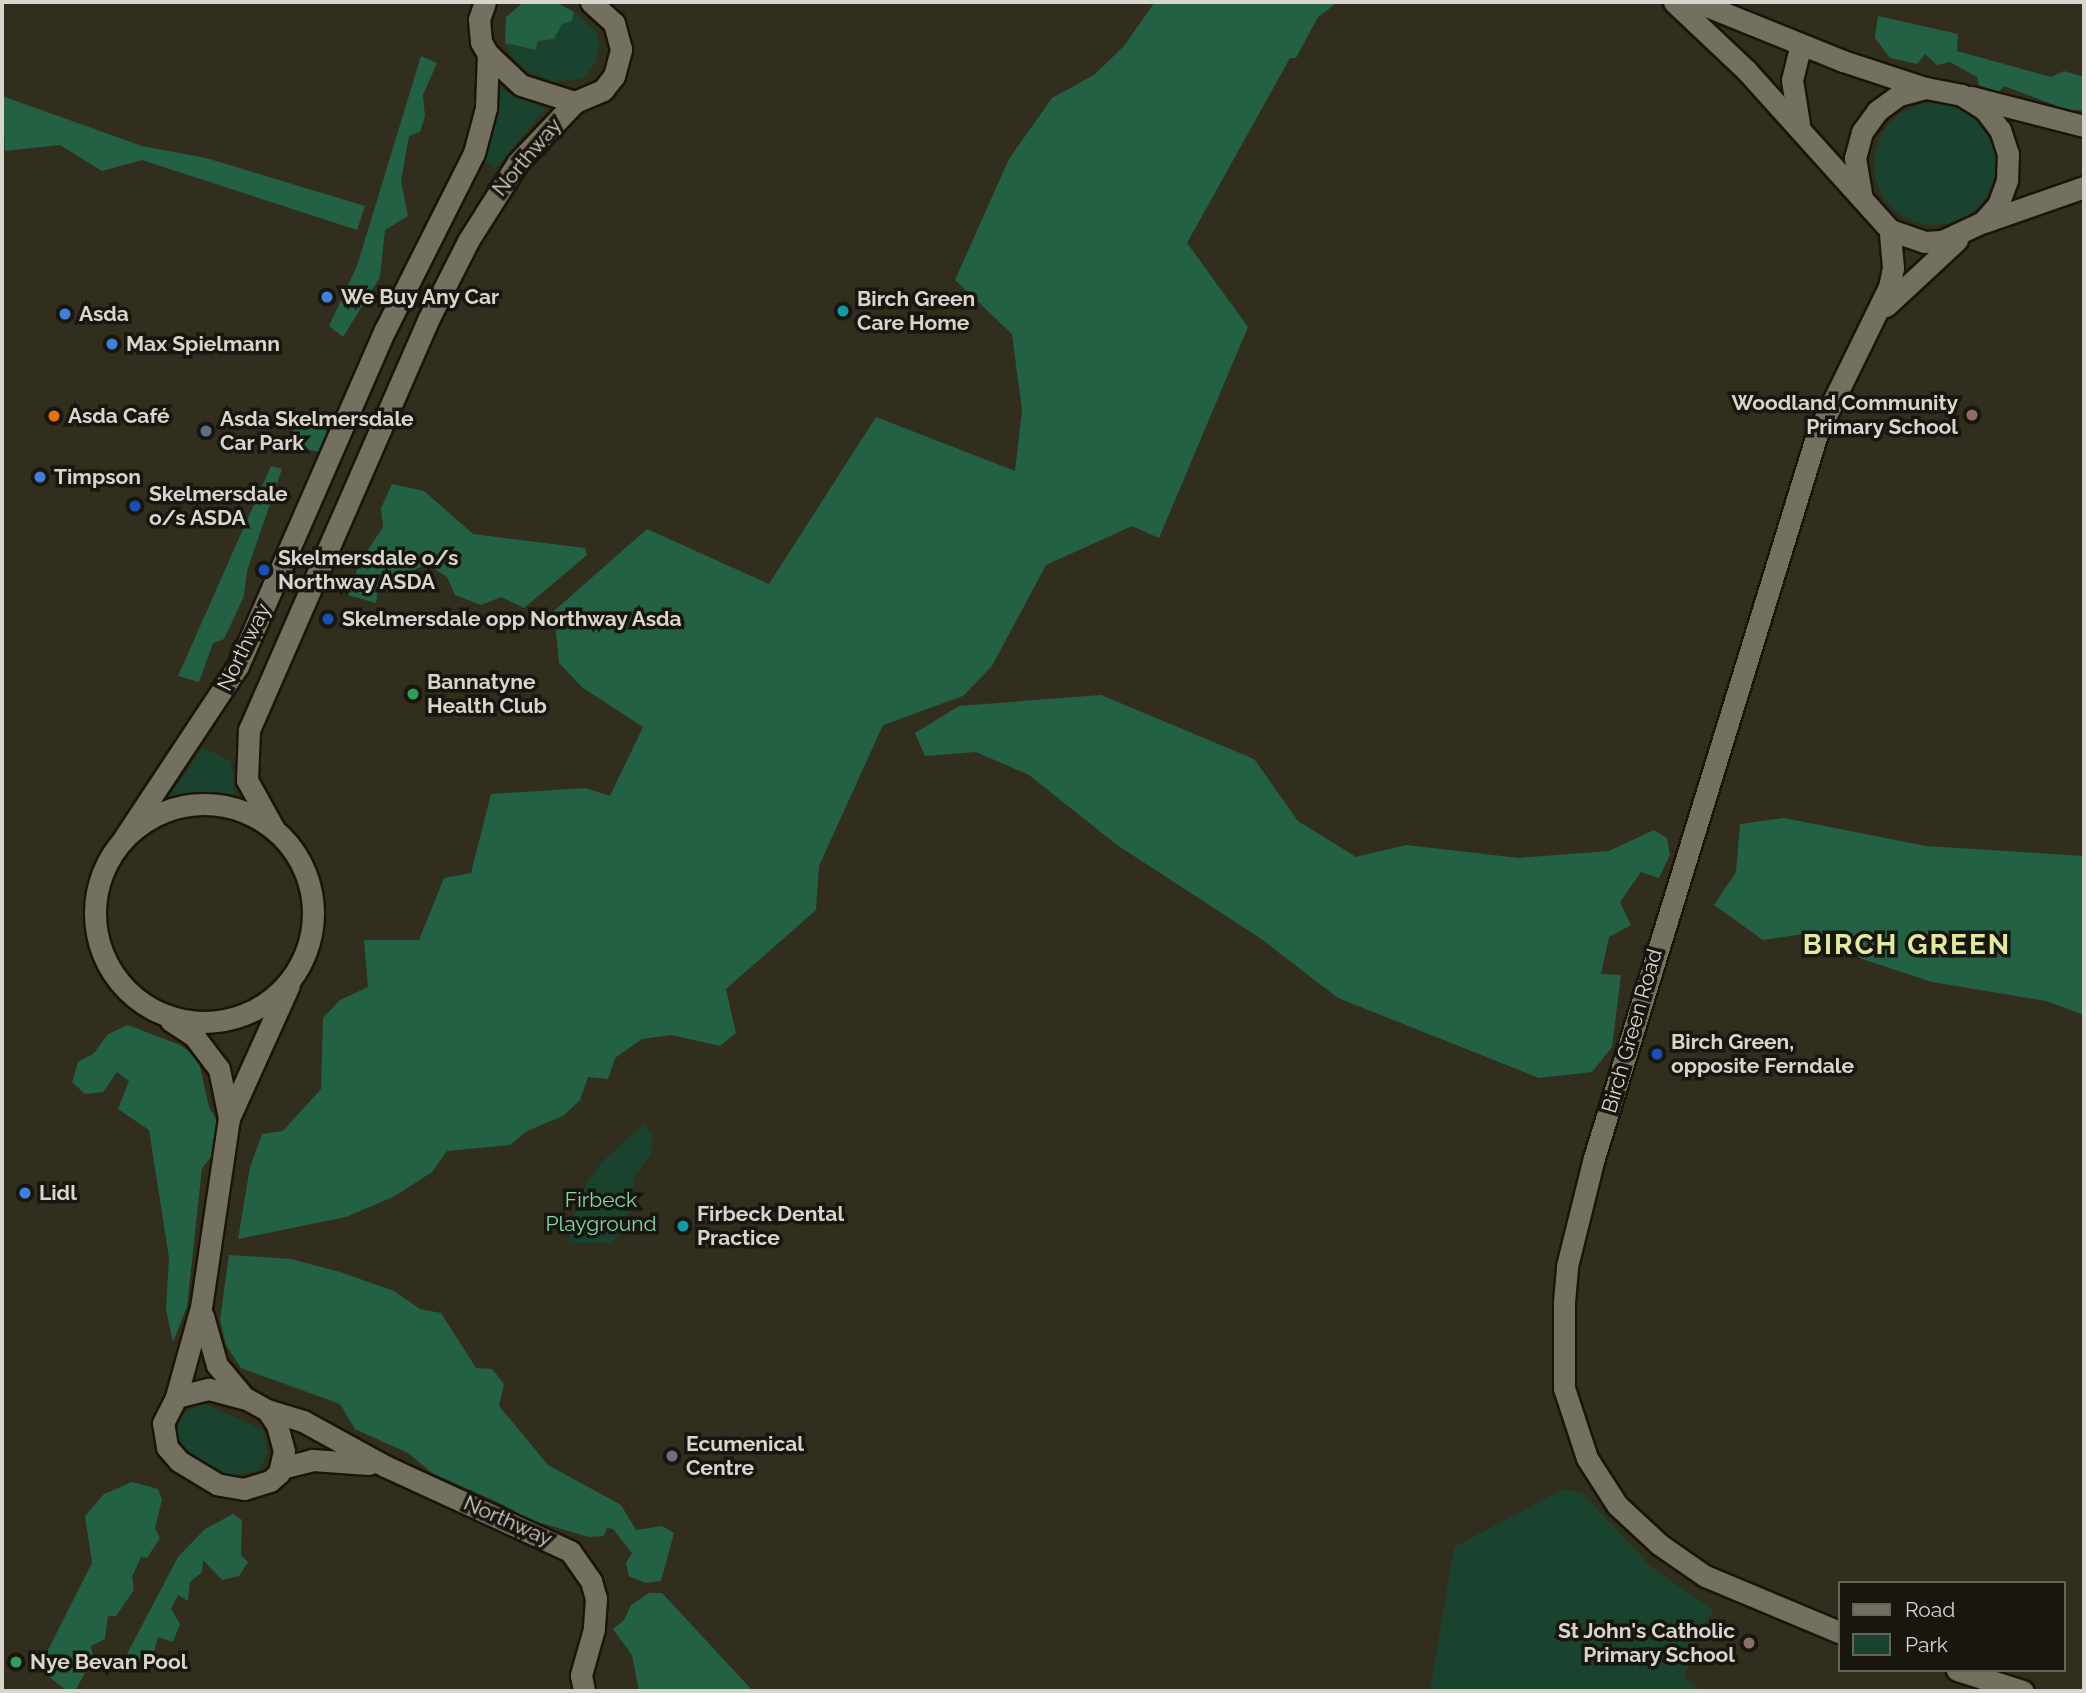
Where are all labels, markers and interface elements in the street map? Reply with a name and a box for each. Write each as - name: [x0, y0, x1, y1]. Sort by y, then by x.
- street label: Northway: [487, 113, 567, 201]
- place label: We Buy Any Car: [341, 284, 501, 310]
- place label: Birch Green Care Home: [857, 286, 975, 336]
- marker: We Buy Any Car: [319, 289, 335, 305]
- place label: Asda: [79, 301, 129, 327]
- marker: Birch Green Care Home: [835, 303, 851, 319]
- marker: Asda: [57, 306, 73, 322]
- place label: Max Spielmann: [126, 331, 280, 357]
- marker: Max Spielmann: [104, 336, 120, 352]
- place label: Woodland Community Primary School: [1732, 390, 1958, 440]
- place label: Asda Café: [68, 403, 170, 429]
- place label: Asda Skelmersdale Car Park: [220, 406, 414, 456]
- marker: Woodland Community Primary School: [1964, 407, 1980, 423]
- marker: Asda Café: [46, 408, 62, 424]
- marker: Asda Skelmersdale Car Park: [198, 423, 214, 439]
- place label: Timpson: [54, 464, 141, 490]
- marker: Timpson: [32, 469, 48, 485]
- place label: Skelmersdale o/s ASDA: [149, 481, 288, 531]
- marker: Skelmersdale o/s ASDA: [127, 498, 143, 514]
- place label: Skelmersdale o/s Northway ASDA: [278, 545, 458, 595]
- marker: Skelmersdale o/s Northway ASDA: [256, 562, 272, 578]
- street label: Northway: [212, 599, 276, 695]
- place label: Skelmersdale opp Northway Asda: [342, 606, 683, 632]
- marker: Skelmersdale opp Northway Asda: [320, 611, 336, 627]
- place label: Bannatyne Health Club: [427, 669, 547, 719]
- marker: Bannatyne Health Club: [405, 686, 421, 702]
- district label: BIRCH GREEN: [1804, 928, 2010, 962]
- street label: Birch Green Road: [1597, 946, 1667, 1116]
- place label: Birch Green, opposite Ferndale: [1671, 1029, 1854, 1079]
- marker: Birch Green, opposite Ferndale: [1649, 1046, 1665, 1062]
- place label: Lidl: [39, 1180, 77, 1206]
- marker: Lidl: [17, 1185, 33, 1201]
- park label: Firbeck Playground: [545, 1187, 657, 1237]
- place label: Firbeck Dental Practice: [697, 1201, 844, 1251]
- marker: Firbeck Dental Practice: [675, 1218, 691, 1234]
- place label: Ecumenical Centre: [686, 1431, 804, 1481]
- marker: Ecumenical Centre: [664, 1448, 680, 1464]
- street label: Northway: [460, 1490, 556, 1552]
- legend: [1838, 1581, 2065, 1672]
- text: Road: [1905, 1597, 1955, 1622]
- place label: St John's Catholic Primary School: [1557, 1618, 1735, 1668]
- text: Park: [1905, 1632, 1948, 1657]
- marker: St John's Catholic Primary School: [1741, 1635, 1757, 1651]
- place label: Nye Bevan Pool: [30, 1649, 187, 1675]
- marker: Nye Bevan Pool: [8, 1654, 24, 1670]

